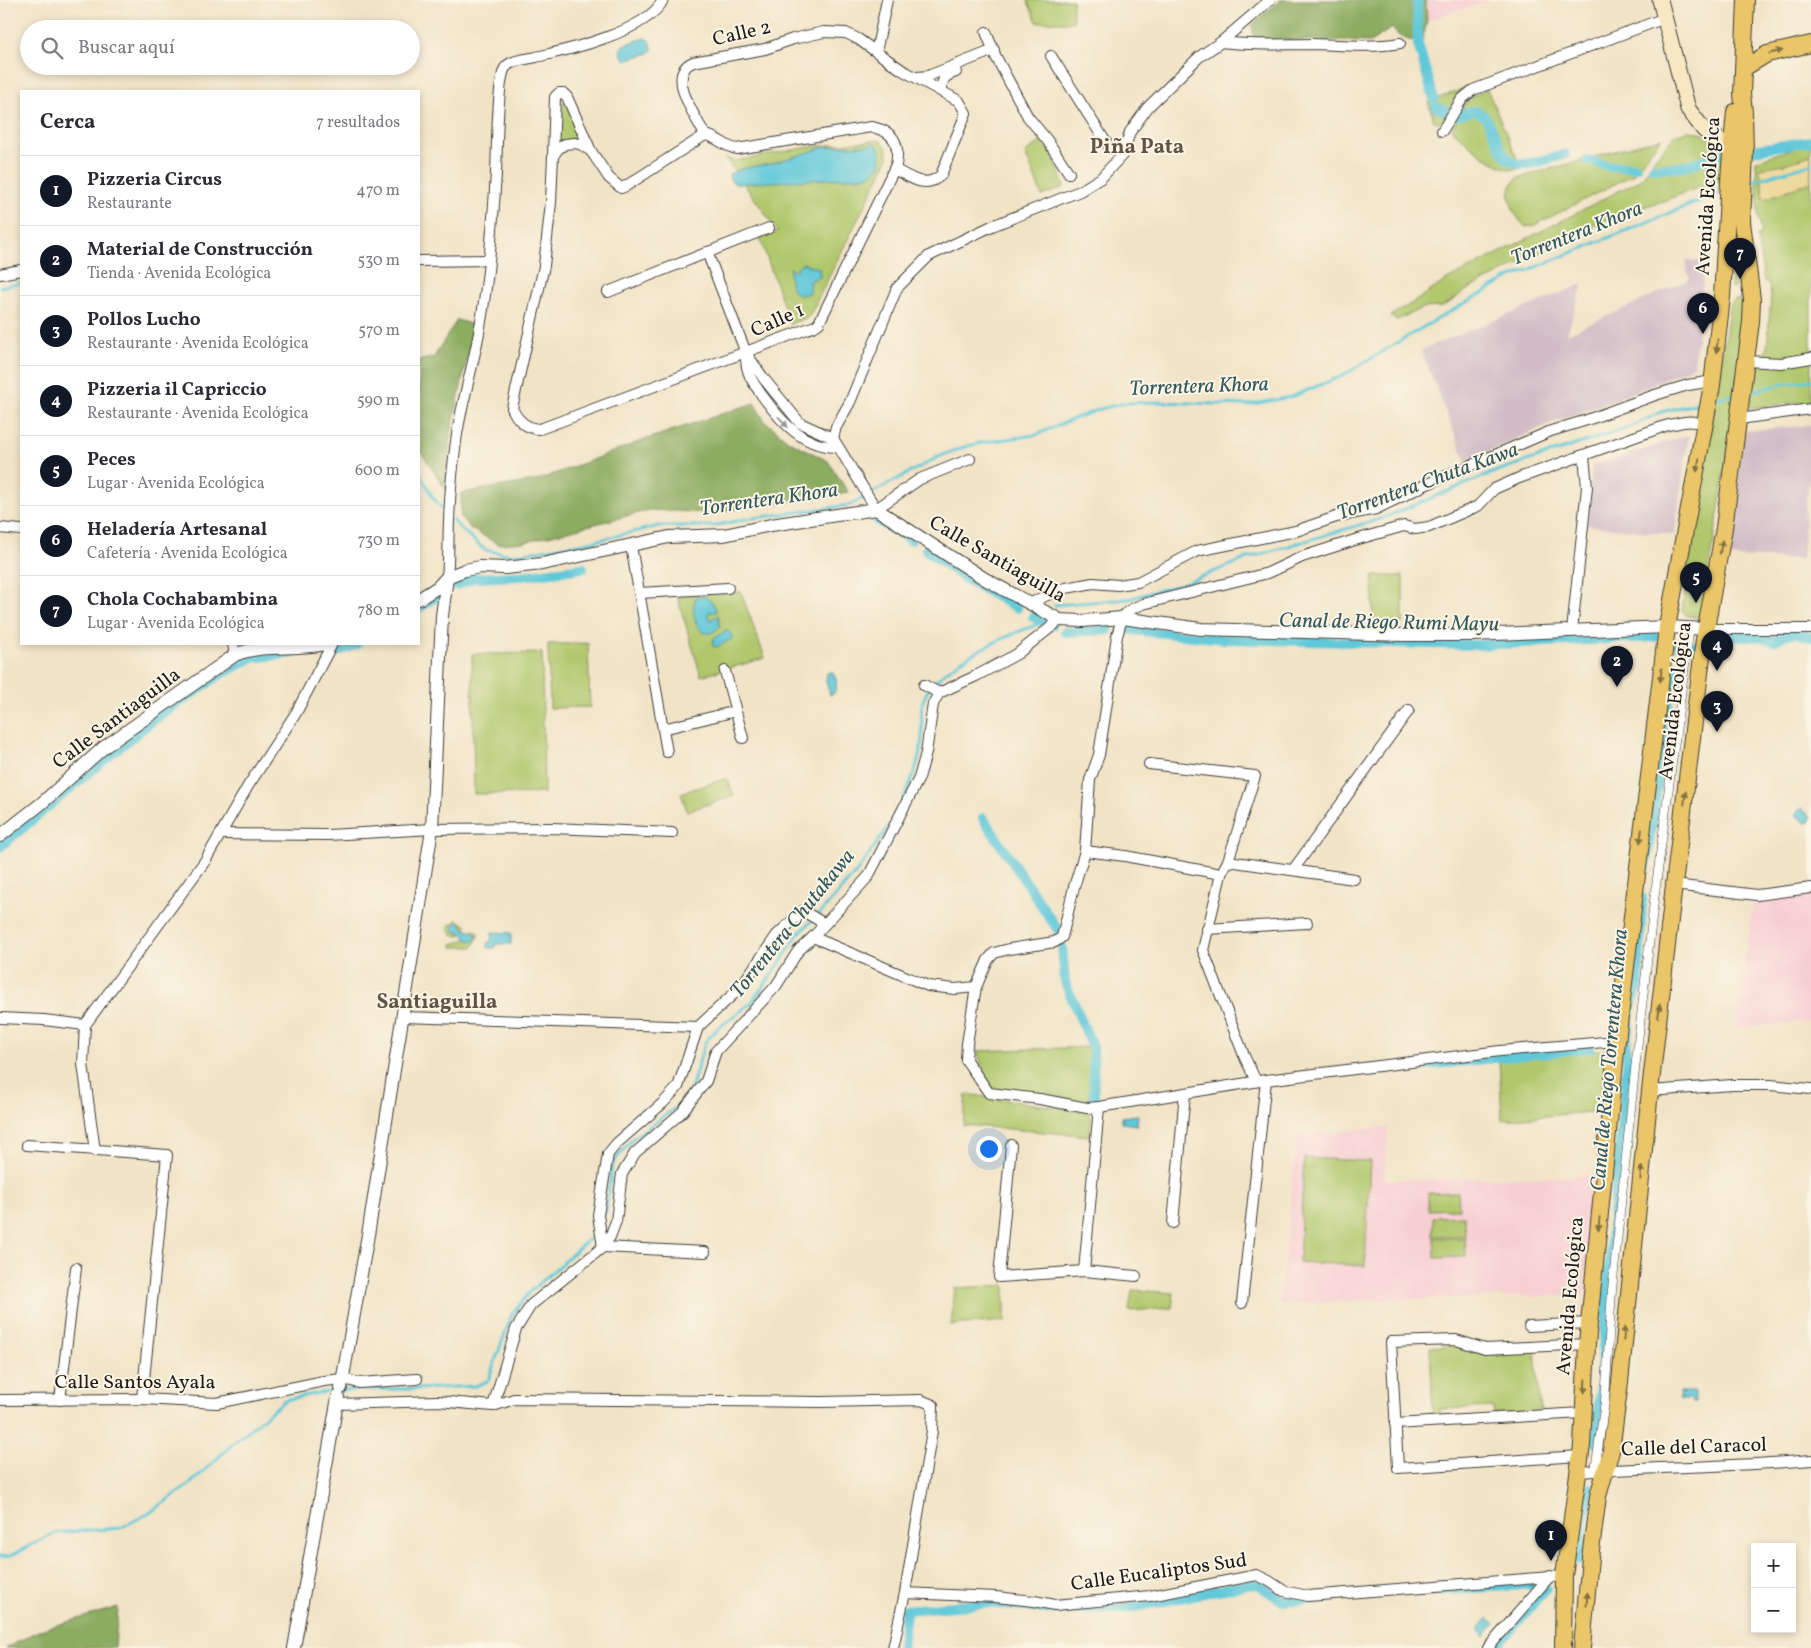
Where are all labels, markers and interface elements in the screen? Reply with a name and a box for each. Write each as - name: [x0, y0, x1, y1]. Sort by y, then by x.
- street label: Calle 2: [710, 14, 774, 54]
- search box: [20, 20, 420, 75]
- icon: search: [38, 34, 66, 62]
- text: Buscar aquí: [78, 35, 175, 61]
- one-way arrow: [1768, 48, 1783, 56]
- text: Cerca: [40, 108, 95, 137]
- text: 7 resultados: [316, 112, 400, 134]
- street label: Avenida Ecológica: [1689, 116, 1729, 276]
- district label: Piña Pata: [1090, 133, 1184, 162]
- text: Pizzeria Circus: [87, 167, 222, 193]
- text: 1: [53, 180, 59, 202]
- text: 470 m: [356, 180, 400, 202]
- text: Restaurante: [87, 193, 172, 215]
- water label: Torrentera Khora: [1507, 194, 1647, 274]
- text: Material de Construcción: [87, 237, 313, 263]
- pin: 7: [1724, 238, 1756, 279]
- text: 2: [52, 250, 60, 272]
- text: 530 m: [357, 250, 400, 272]
- text: Tienda · Avenida Ecológica: [87, 263, 271, 285]
- pin: 6: [1687, 293, 1719, 334]
- street label: Calle 1: [747, 297, 809, 345]
- text: Pollos Lucho: [87, 307, 201, 333]
- text: 3: [52, 320, 60, 342]
- text: 570 m: [358, 320, 400, 342]
- text: Restaurante · Avenida Ecológica: [87, 333, 309, 355]
- one-way arrow: [1713, 339, 1721, 355]
- water label: Torrentera Khora: [1129, 370, 1269, 404]
- text: Pizzeria il Capriccio: [87, 377, 267, 403]
- text: 4: [51, 390, 61, 412]
- text: 590 m: [357, 390, 400, 412]
- text: Restaurante · Avenida Ecológica: [87, 403, 309, 425]
- one-way arrow: [777, 416, 789, 428]
- water label: Torrentera Chuta Kawa: [1333, 436, 1523, 528]
- text: Peces: [87, 447, 136, 473]
- one-way arrow: [1694, 457, 1702, 473]
- text: 5: [52, 460, 60, 482]
- text: 600 m: [355, 460, 400, 482]
- text: Lugar · Avenida Ecológica: [87, 473, 265, 495]
- water label: Torrentera Khora: [698, 476, 840, 524]
- street label: Calle Santiaguilla: [923, 509, 1071, 611]
- text: Heladería Artesanal: [87, 517, 267, 543]
- text: 6: [52, 530, 60, 552]
- text: 730 m: [358, 530, 400, 552]
- one-way arrow: [1717, 538, 1725, 554]
- text: Cafetería · Avenida Ecológica: [87, 543, 288, 565]
- pin: 5: [1680, 562, 1712, 603]
- text: Chola Cochabambina: [87, 587, 278, 613]
- text: 7: [52, 600, 60, 622]
- text: 780 m: [358, 600, 400, 622]
- water label: Canal de Riego Rumi Mayu: [1279, 607, 1499, 639]
- text: Lugar · Avenida Ecológica: [87, 613, 265, 635]
- street label: Avenida Ecológica: [1652, 620, 1700, 782]
- pin: 4: [1701, 630, 1733, 671]
- pin: 2: [1601, 646, 1633, 687]
- street label: Calle Santiaguilla: [47, 662, 187, 776]
- one-way arrow: [1657, 667, 1665, 683]
- pin: 3: [1701, 691, 1733, 732]
- one-way arrow: [1681, 789, 1689, 805]
- one-way arrow: [1637, 829, 1645, 845]
- water label: Torrentera Chutakawa: [724, 843, 862, 1005]
- water label: Canal de Riego Torrentera Khora: [1584, 928, 1636, 1192]
- district label: Santiaguilla: [376, 988, 498, 1017]
- one-way arrow: [1655, 1003, 1663, 1019]
- your location: [976, 1136, 1002, 1162]
- one-way arrow: [1637, 1164, 1645, 1180]
- street label: Avenida Ecológica: [1550, 1216, 1592, 1376]
- one-way arrow: [1595, 1216, 1603, 1232]
- one-way arrow: [1620, 1326, 1628, 1342]
- street label: Calle Santos Ayala: [54, 1369, 216, 1397]
- one-way arrow: [1580, 1378, 1588, 1394]
- street label: Calle del Caracol: [1621, 1431, 1767, 1465]
- pin: 1: [1535, 1520, 1567, 1561]
- map controls: [1751, 1543, 1796, 1633]
- button: +: [1751, 1543, 1796, 1588]
- street label: Calle Eucaliptos Sud: [1069, 1547, 1249, 1599]
- button: −: [1751, 1588, 1796, 1633]
- one-way arrow: [1583, 1591, 1591, 1607]

